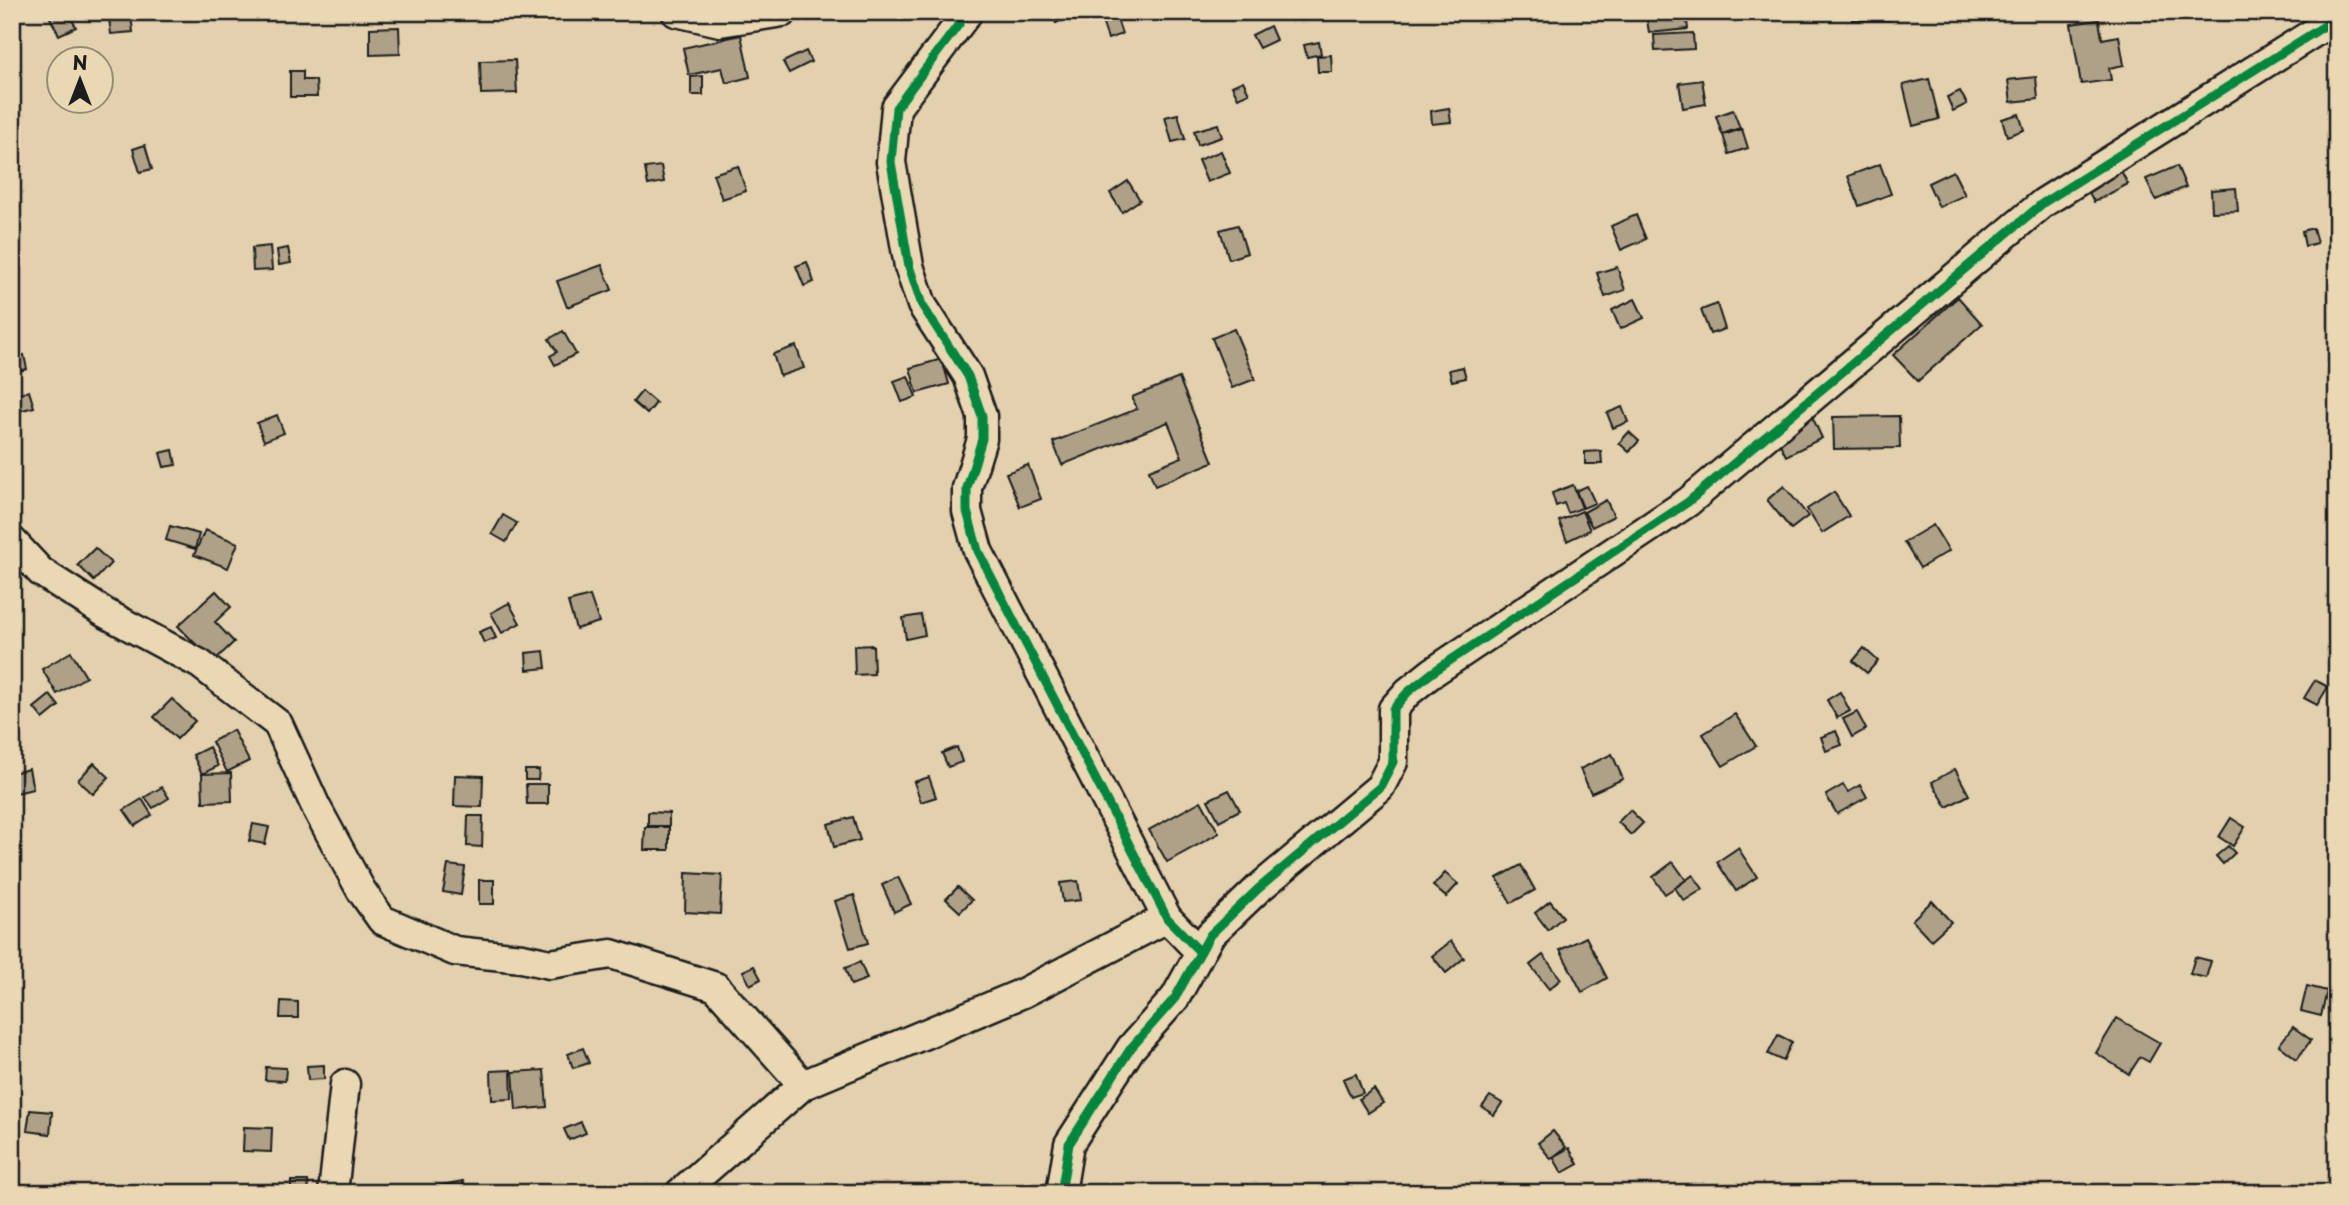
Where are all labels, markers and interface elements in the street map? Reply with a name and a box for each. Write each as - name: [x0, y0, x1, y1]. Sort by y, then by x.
- north arrow: [46, 46, 116, 116]
- text: N: [72, 48, 88, 76]

